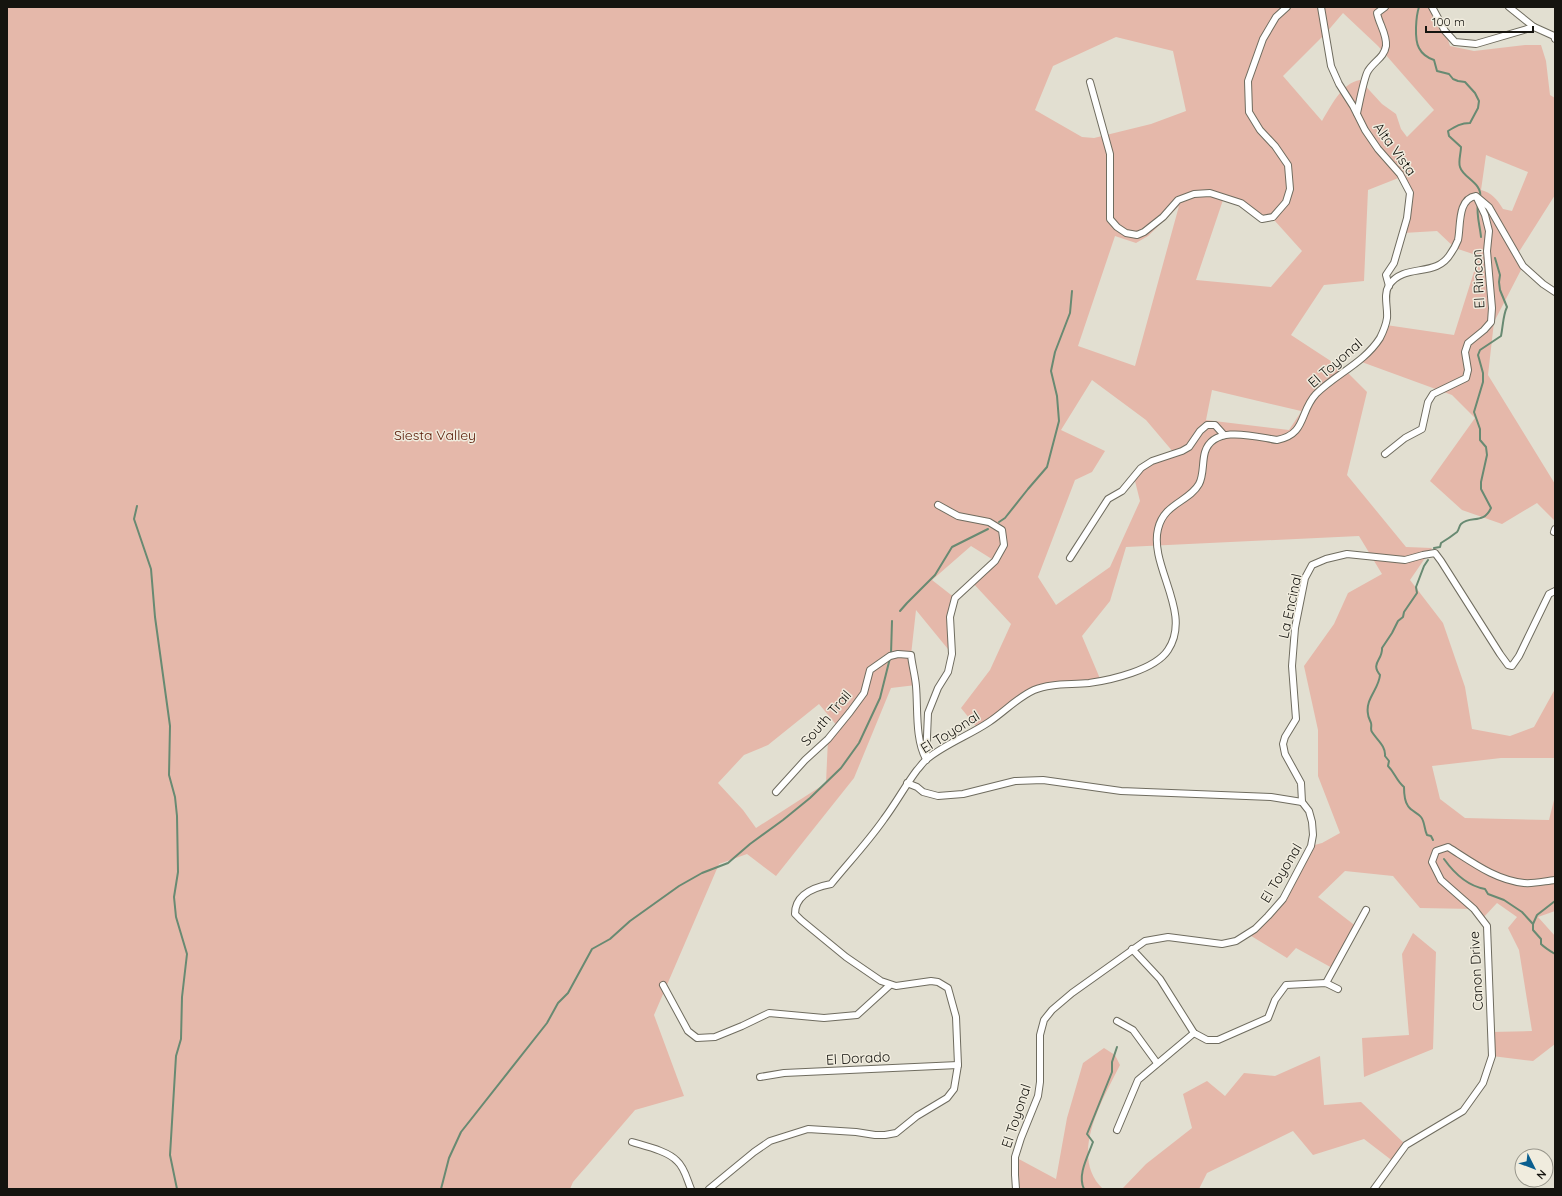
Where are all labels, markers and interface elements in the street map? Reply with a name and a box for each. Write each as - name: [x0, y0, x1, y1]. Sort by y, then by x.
- scale bar: [1426, 8, 1533, 34]
- text: 100 m: [1432, 14, 1465, 29]
- street label: Alta Vista: [1370, 119, 1420, 179]
- street label: El Rincon: [1467, 249, 1489, 309]
- street label: El Toyonal: [1304, 334, 1366, 392]
- park label: Siesta Valley: [394, 426, 476, 444]
- street label: La Encinal: [1274, 572, 1306, 640]
- street label: South Trail: [797, 686, 855, 750]
- street label: El Toyonal: [917, 707, 983, 757]
- street label: El Toyonal: [1256, 840, 1306, 906]
- street label: Canon Drive: [1465, 931, 1487, 1011]
- street label: El Dorado: [825, 1047, 891, 1069]
- street label: El Toyonal: [997, 1082, 1035, 1150]
- north arrow: [1514, 1148, 1554, 1188]
- text: N: [1534, 1167, 1549, 1182]

